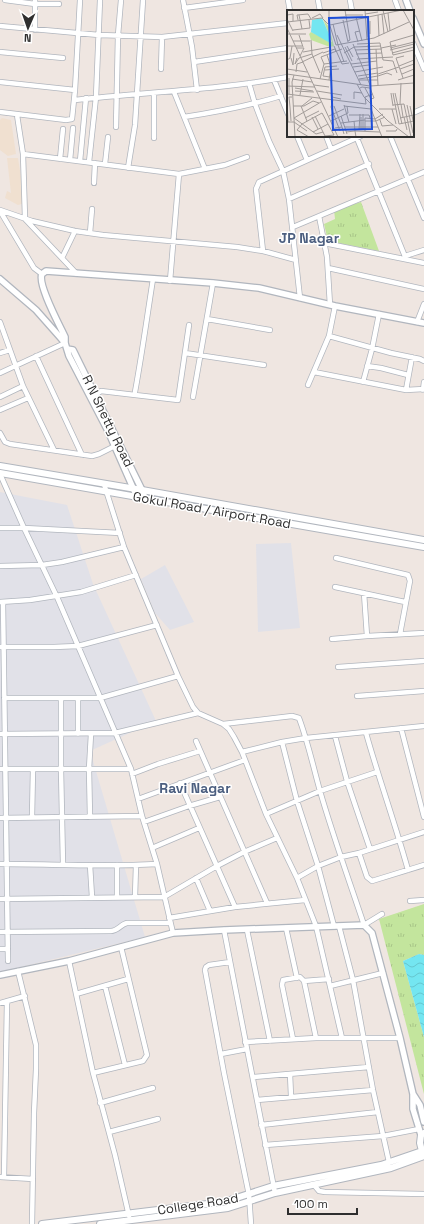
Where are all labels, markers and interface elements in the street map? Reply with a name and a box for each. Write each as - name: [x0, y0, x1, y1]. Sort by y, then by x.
- north arrow: [8, 8, 48, 48]
- inset map: [287, 10, 414, 137]
- text: N: [24, 31, 32, 45]
- district label: JP Nagar: [279, 229, 340, 247]
- street label: R N Shetty Road: [78, 372, 138, 470]
- street label: Gokul Road / Airport Road: [132, 488, 292, 532]
- district label: Ravi Nagar: [159, 779, 231, 797]
- street label: College Road: [156, 1189, 240, 1219]
- scale bar: [288, 1190, 357, 1216]
- text: 100 m: [294, 1196, 328, 1212]

